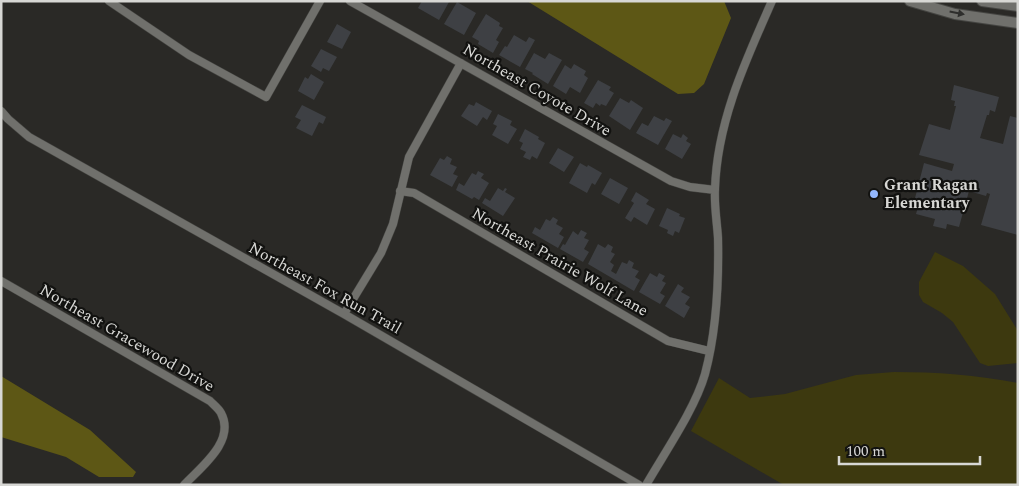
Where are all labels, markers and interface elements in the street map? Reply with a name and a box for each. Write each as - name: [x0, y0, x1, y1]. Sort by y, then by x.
- one-way arrow: [949, 10, 965, 18]
- street label: Northeast Coyote Drive: [458, 38, 616, 142]
- place label: Grant Ragan Elementary: [884, 173, 978, 215]
- marker: Grant Ragan Elementary: [868, 188, 880, 200]
- street label: Northeast Prairie Wolf Lane: [467, 201, 653, 323]
- street label: Northeast Fox Run Trail: [244, 236, 406, 340]
- street label: Northeast Gracewood Drive: [35, 278, 219, 398]
- scale bar: [839, 434, 980, 466]
- text: 100 m: [846, 440, 885, 463]

